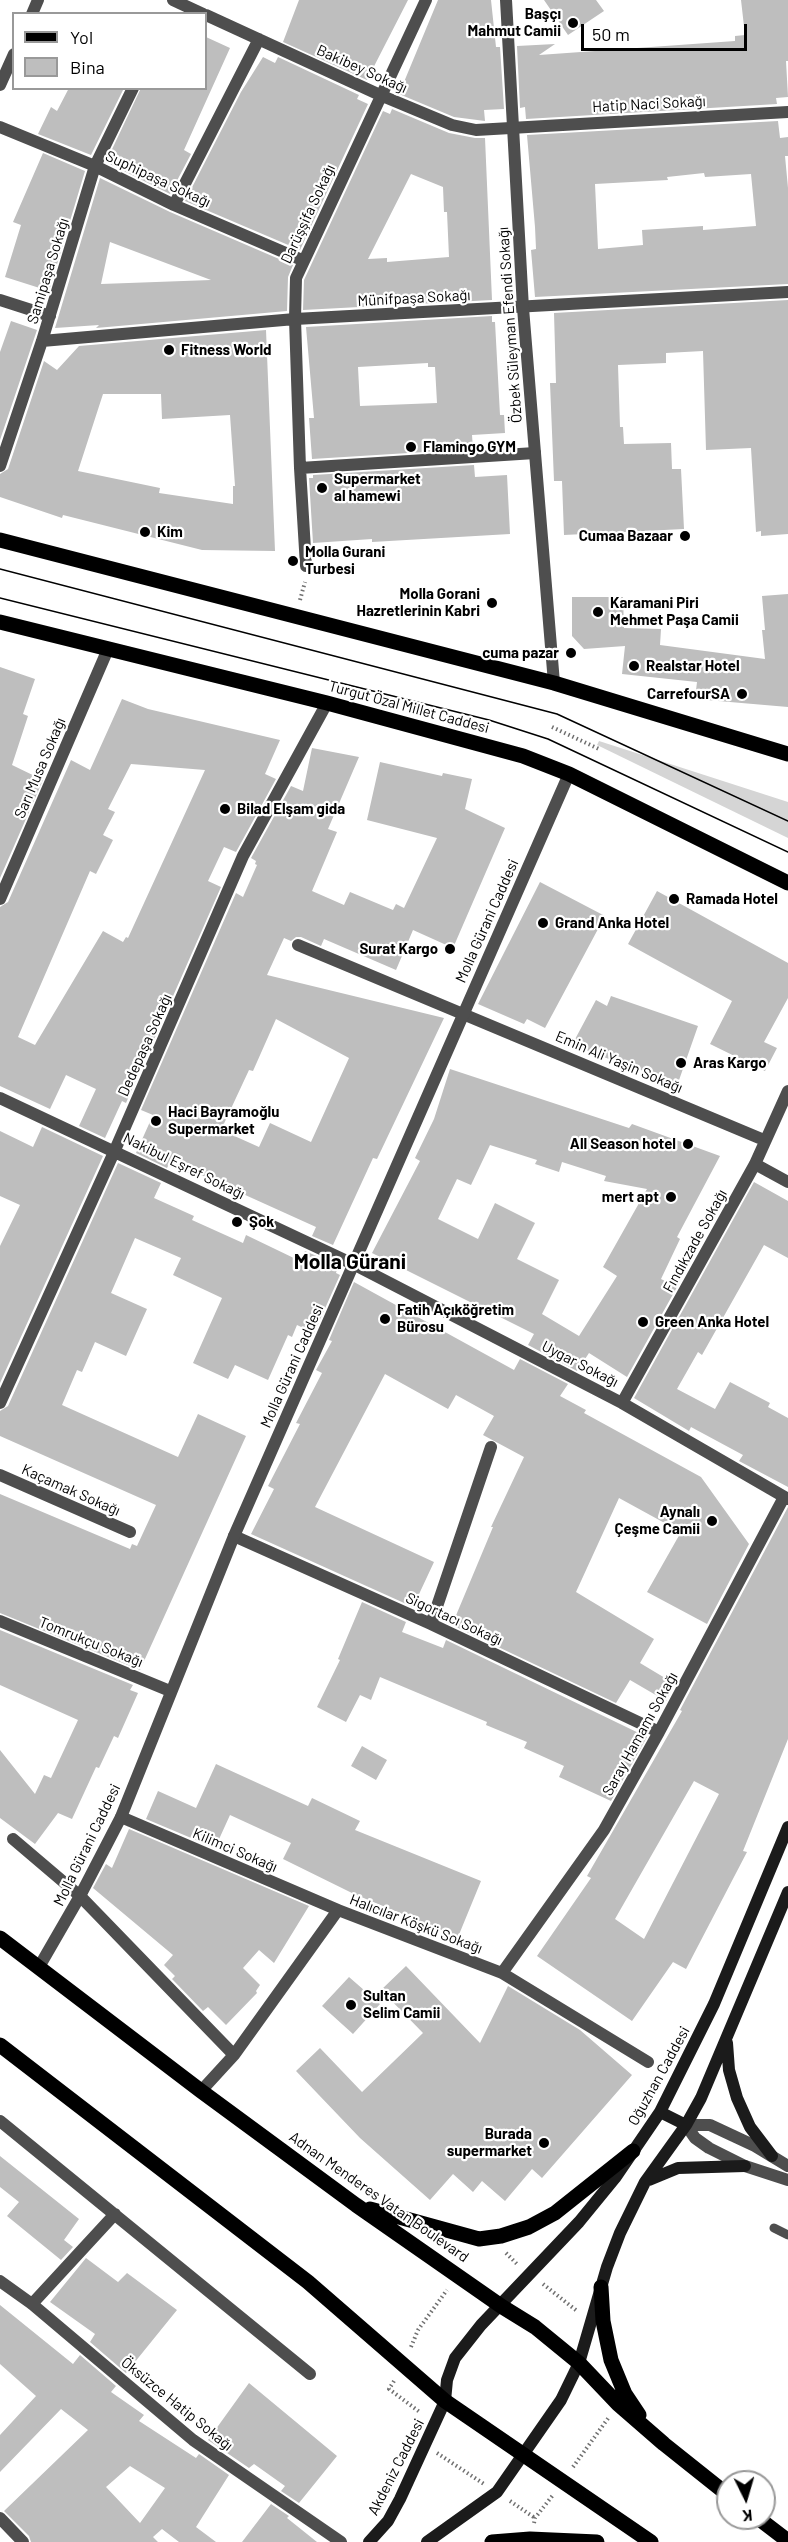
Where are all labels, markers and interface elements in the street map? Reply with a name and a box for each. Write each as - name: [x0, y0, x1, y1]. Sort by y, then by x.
- place label: Başçı Mahmut Camii: [468, 5, 561, 40]
- legend: [12, 12, 207, 90]
- scale bar: [584, 12, 750, 50]
- marker: Başçı Mahmut Camii: [566, 16, 580, 30]
- text: 50 m: [592, 23, 630, 45]
- text: Yol: [70, 26, 93, 48]
- street label: Bakibey Sokağı: [314, 41, 410, 97]
- text: Bina: [70, 56, 105, 78]
- street label: Hatip Naci Sokağı: [592, 92, 706, 116]
- street label: Suphipaşa Sokağı: [103, 147, 213, 211]
- street label: Darüşşifa Sokağı: [277, 162, 339, 266]
- street label: Samipaşa Sokağı: [23, 216, 73, 326]
- street label: Özbek Süleyman Efendi Sokağı: [494, 226, 526, 424]
- street label: Münifpaşa Sokağı: [357, 286, 471, 310]
- place label: Fitness World: [181, 341, 272, 359]
- marker: Fitness World: [162, 343, 176, 357]
- place label: Flamingo GYM: [423, 438, 516, 456]
- marker: Flamingo GYM: [404, 440, 418, 454]
- place label: Supermarket al hamewi: [334, 470, 421, 505]
- marker: Supermarket al hamewi: [315, 481, 329, 495]
- place label: Kim: [157, 523, 183, 541]
- marker: Kim: [138, 525, 152, 539]
- place label: Cumaa Bazaar: [579, 527, 673, 545]
- marker: Cumaa Bazaar: [678, 529, 692, 543]
- place label: Molla Gurani Turbesi: [305, 543, 385, 578]
- marker: Molla Gurani Turbesi: [286, 554, 300, 568]
- place label: Molla Gorani Hazretlerinin Kabri: [356, 585, 480, 620]
- place label: Karamani Piri Mehmet Paşa Camii: [610, 594, 739, 629]
- marker: Molla Gorani Hazretlerinin Kabri: [485, 596, 499, 610]
- marker: Karamani Piri Mehmet Paşa Camii: [591, 605, 605, 619]
- place label: cuma pazar: [482, 644, 559, 662]
- marker: cuma pazar: [564, 646, 578, 660]
- place label: Realstar Hotel: [646, 657, 740, 675]
- marker: Realstar Hotel: [627, 659, 641, 673]
- street label: Turgut Özal Millet Caddesi: [327, 677, 491, 737]
- place label: CarrefourSA: [647, 685, 730, 703]
- marker: CarrefourSA: [735, 687, 749, 701]
- street label: Sarı Musa Sokağı: [11, 715, 69, 821]
- place label: Bilad Elşam gida: [237, 800, 345, 818]
- marker: Bilad Elşam gida: [218, 802, 232, 816]
- street label: Molla Gürani Caddesi: [452, 856, 522, 986]
- place label: Ramada Hotel: [686, 890, 778, 908]
- marker: Ramada Hotel: [667, 892, 681, 906]
- place label: Grand Anka Hotel: [555, 914, 669, 932]
- marker: Grand Anka Hotel: [536, 916, 550, 930]
- place label: Surat Kargo: [359, 940, 438, 958]
- marker: Surat Kargo: [443, 942, 457, 956]
- street label: Dedepaşa Sokağı: [114, 991, 176, 1099]
- street label: Emin Ali Yaşin Sokağı: [553, 1027, 685, 1097]
- place label: Aras Kargo: [693, 1054, 767, 1072]
- marker: Aras Kargo: [674, 1056, 688, 1070]
- place label: Haci Bayramoğlu Supermarket: [168, 1103, 279, 1138]
- marker: Haci Bayramoğlu Supermarket: [149, 1114, 163, 1128]
- street label: Nakibul Eşref Sokağı: [120, 1129, 248, 1203]
- place label: All Season hotel: [570, 1135, 676, 1153]
- marker: All Season hotel: [681, 1137, 695, 1151]
- street label: Fındıkzade Sokağı: [659, 1186, 731, 1296]
- place label: mert apt: [602, 1188, 659, 1206]
- marker: mert apt: [664, 1190, 678, 1204]
- place label: Şok: [249, 1213, 274, 1231]
- marker: Şok: [230, 1215, 244, 1229]
- district label: Molla Gürani: [294, 1249, 406, 1275]
- street label: Molla Gürani Caddesi: [257, 1301, 327, 1431]
- place label: Fatih Açıköğretim Bürosu: [397, 1301, 514, 1336]
- marker: Fatih Açıköğretim Bürosu: [378, 1312, 392, 1326]
- place label: Green Anka Hotel: [655, 1313, 769, 1331]
- marker: Green Anka Hotel: [636, 1315, 650, 1329]
- street label: Uygar Sokağı: [539, 1337, 621, 1391]
- street label: Kaçamak Sokağı: [19, 1460, 123, 1520]
- place label: Aynalı Çeşme Camii: [614, 1503, 700, 1538]
- marker: Aynalı Çeşme Camii: [705, 1514, 719, 1528]
- street label: Sigortacı Sokağı: [403, 1589, 505, 1649]
- street label: Tomrukçu Sokağı: [36, 1613, 146, 1671]
- street label: Saray Hamamı Sokağı: [599, 1669, 681, 1799]
- street label: Molla Gürani Caddesi: [50, 1781, 124, 1909]
- street label: Kilimci Sokağı: [190, 1824, 280, 1876]
- street label: Halıcılar Köşkü Sokağı: [347, 1890, 485, 1958]
- place label: Sultan Selim Camii: [363, 1987, 440, 2022]
- marker: Sultan Selim Camii: [344, 1998, 358, 2012]
- street label: Oğuzhan Caddesi: [624, 2023, 694, 2129]
- place label: Burada supermarket: [447, 2125, 532, 2160]
- street label: Adnan Menderes Vatan Boulevard: [286, 2128, 472, 2266]
- marker: Burada supermarket: [537, 2136, 551, 2150]
- street label: Öksüzce Hatip Sokağı: [117, 2353, 237, 2455]
- street label: Akdeniz Caddesi: [364, 2416, 428, 2518]
- north arrow: [716, 2470, 776, 2530]
- text: K: [742, 2507, 753, 2526]

